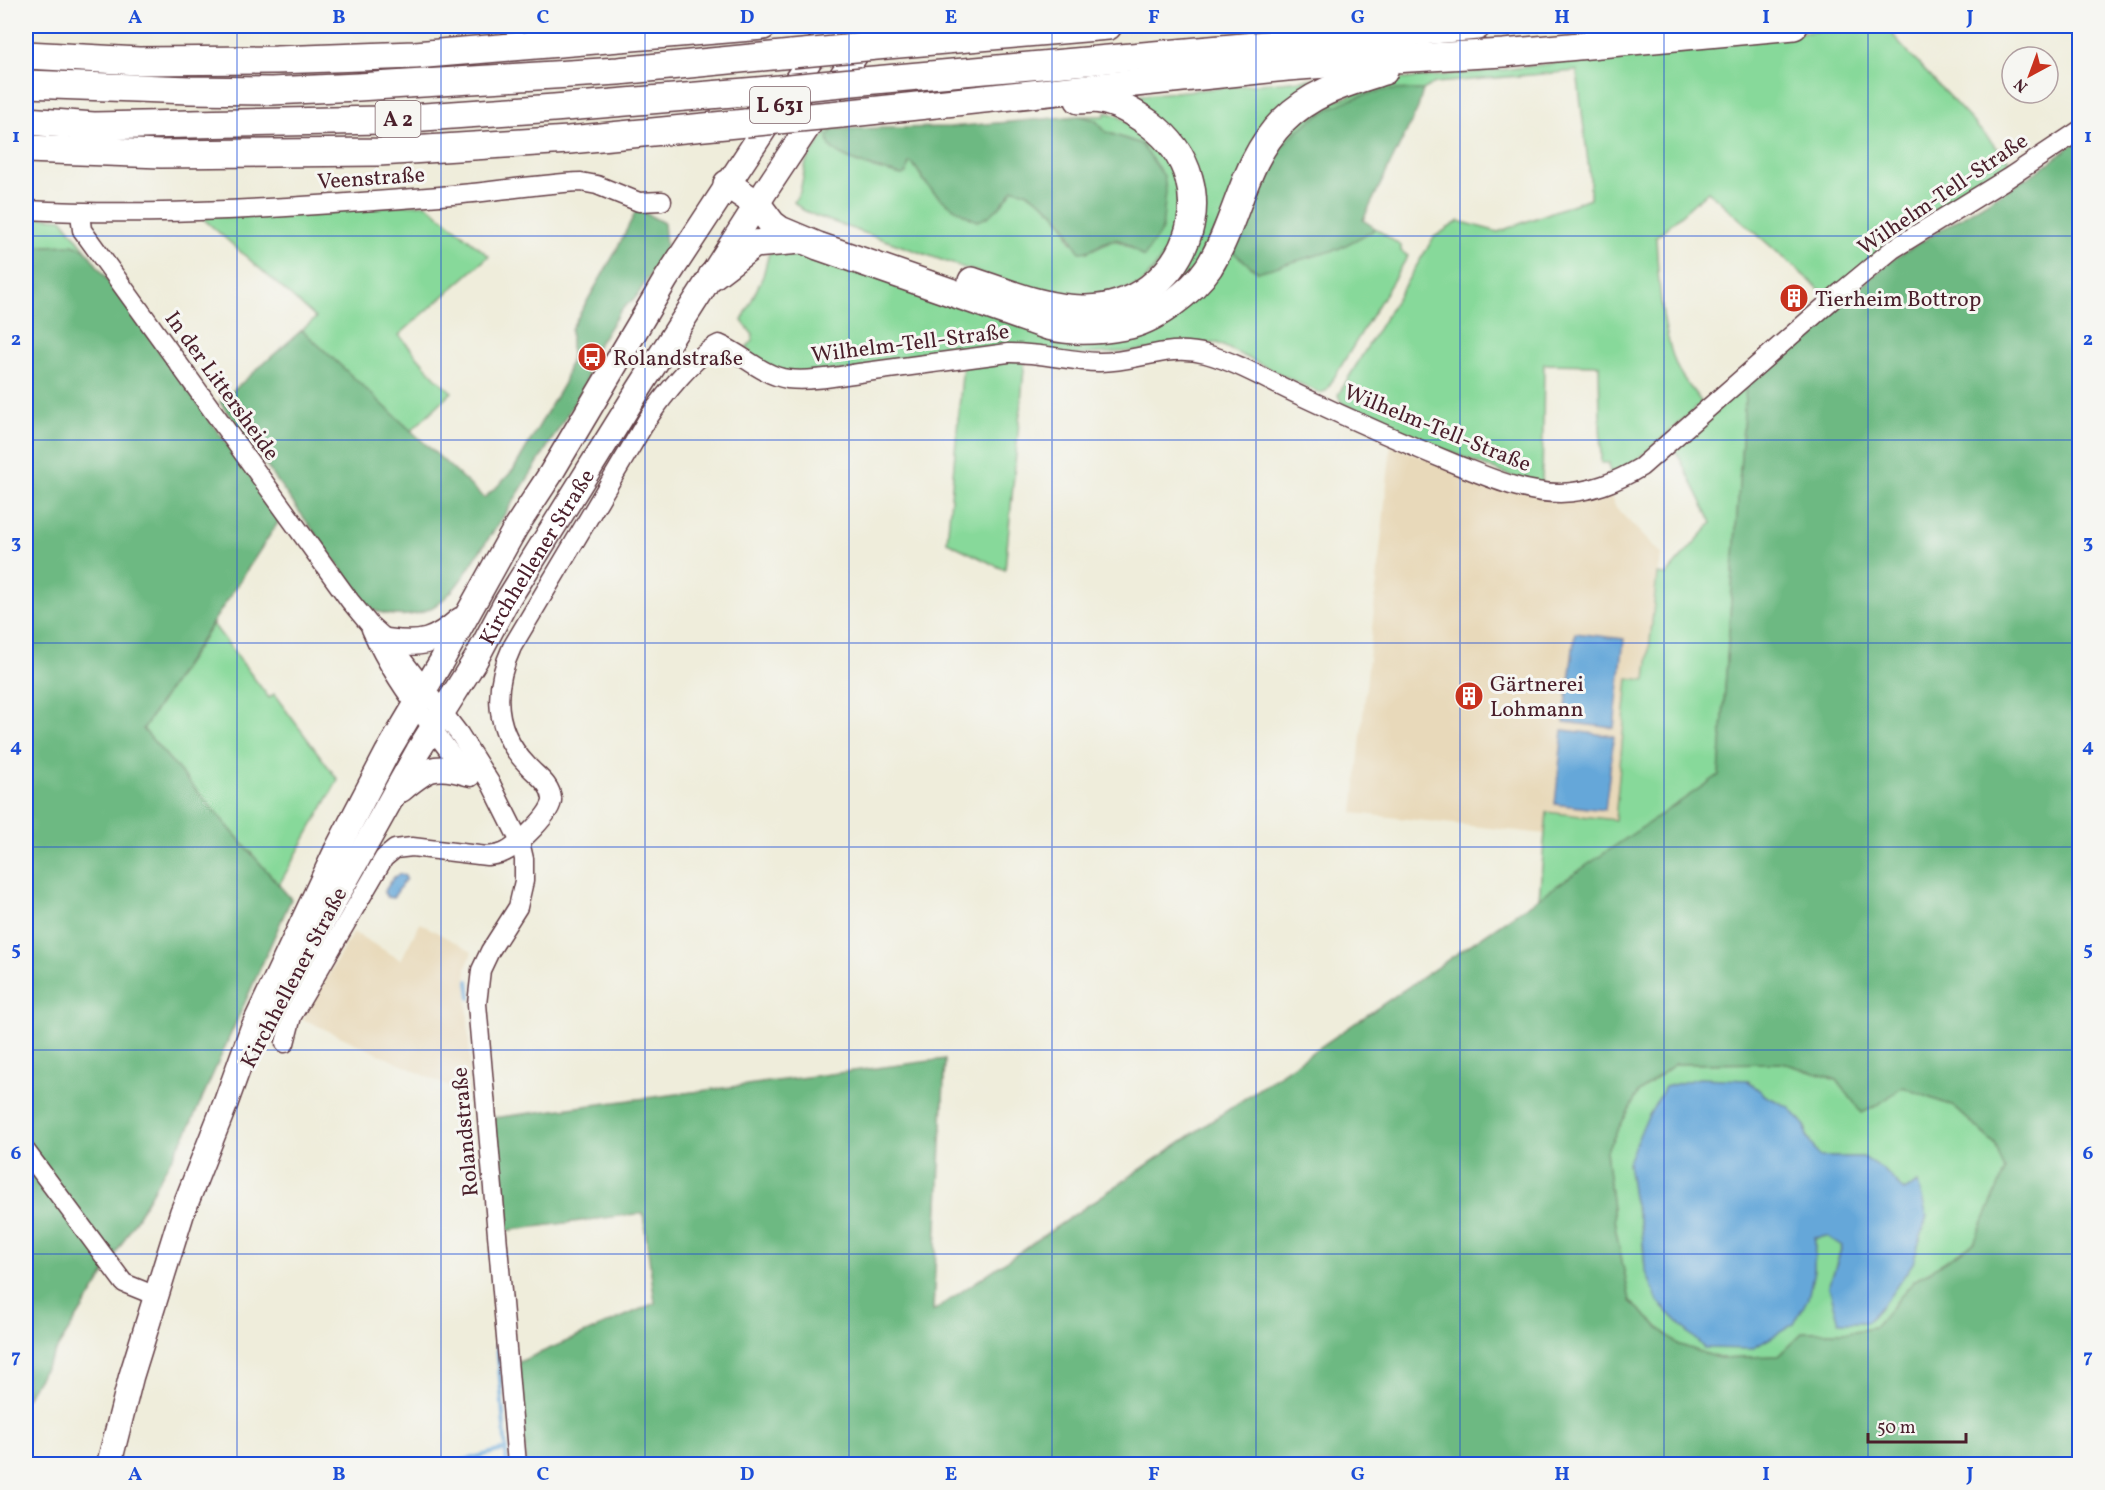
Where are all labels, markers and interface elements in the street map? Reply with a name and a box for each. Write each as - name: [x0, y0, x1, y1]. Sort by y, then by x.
- text: A: [128, 4, 142, 32]
- text: B: [332, 4, 346, 32]
- text: C: [537, 4, 550, 32]
- text: D: [740, 4, 754, 32]
- text: E: [945, 4, 957, 32]
- text: F: [1148, 4, 1160, 32]
- text: G: [1351, 4, 1365, 32]
- text: H: [1554, 4, 1570, 32]
- text: I: [1762, 4, 1770, 32]
- text: J: [1965, 4, 1974, 32]
- north arrow: [2000, 45, 2060, 105]
- text: N: [2010, 72, 2033, 97]
- road number: L 631: [750, 87, 810, 123]
- road number: A 2: [376, 101, 420, 137]
- text: 1: [12, 123, 20, 151]
- text: 1: [2084, 123, 2092, 151]
- street label: Wilhelm-Tell-Straße: [1852, 126, 2035, 264]
- street label: Veenstraße: [316, 160, 426, 199]
- building icon: Tierheim Bottrop: [1778, 282, 1810, 314]
- place label: Tierheim Bottrop: [1815, 285, 1981, 316]
- street label: In der Littersheide: [156, 305, 286, 468]
- street label: Wilhelm-Tell-Straße: [809, 317, 1011, 372]
- text: 2: [11, 326, 21, 354]
- text: 2: [2083, 326, 2093, 354]
- bus stop icon: Rolandstraße: [576, 341, 608, 373]
- place label: Rolandstraße: [613, 344, 743, 375]
- street label: Wilhelm-Tell-Straße: [1339, 378, 1535, 481]
- street label: Kirchhellener Straße: [473, 464, 603, 651]
- text: 3: [11, 529, 21, 557]
- text: 3: [2083, 529, 2093, 557]
- place label: Gärtnerei Lohmann: [1490, 670, 1584, 726]
- building icon: Gärtnerei Lohmann: [1453, 680, 1485, 712]
- text: 4: [10, 733, 22, 761]
- text: 4: [2082, 733, 2094, 761]
- street label: Kirchhellener Straße: [234, 882, 356, 1074]
- text: 5: [11, 936, 21, 964]
- text: 5: [2083, 936, 2093, 964]
- street label: Rolandstraße: [445, 1066, 488, 1198]
- text: 6: [11, 1140, 22, 1168]
- text: 6: [2083, 1140, 2094, 1168]
- text: 7: [11, 1343, 21, 1371]
- text: 7: [2083, 1343, 2093, 1371]
- scale bar: [1868, 1406, 1966, 1444]
- text: 50 m: [1877, 1416, 1916, 1441]
- text: A: [128, 1461, 142, 1489]
- text: B: [332, 1461, 346, 1489]
- text: C: [537, 1461, 550, 1489]
- text: D: [740, 1461, 754, 1489]
- text: E: [945, 1461, 957, 1489]
- text: F: [1148, 1461, 1160, 1489]
- text: G: [1351, 1461, 1365, 1489]
- text: H: [1554, 1461, 1570, 1489]
- text: I: [1762, 1461, 1770, 1489]
- text: J: [1965, 1461, 1974, 1489]

